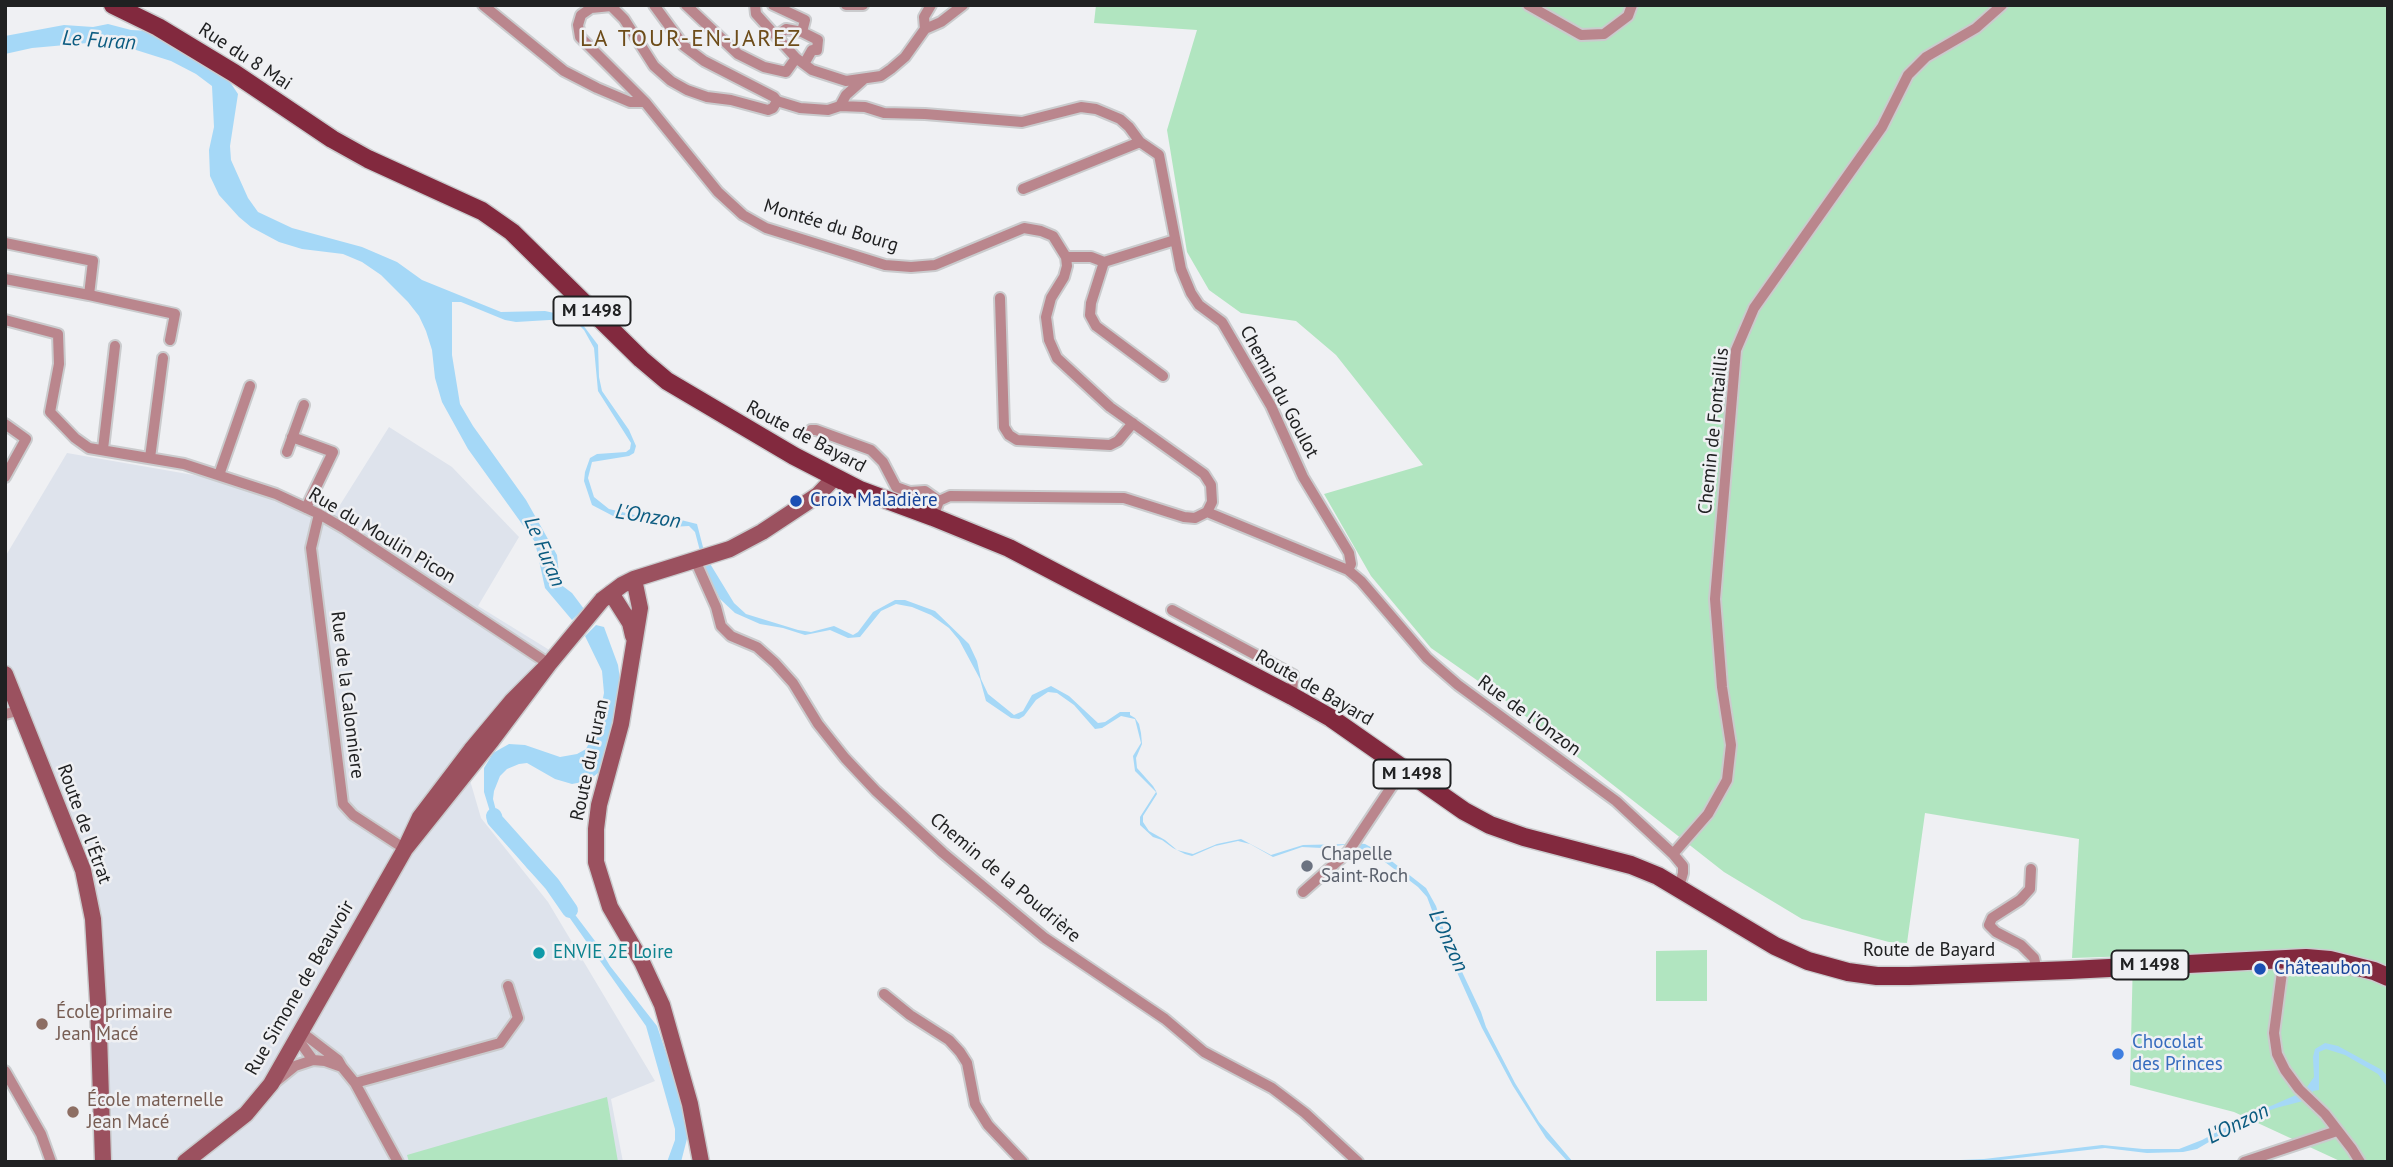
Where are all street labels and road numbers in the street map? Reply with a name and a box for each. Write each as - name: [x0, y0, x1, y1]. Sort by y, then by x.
- street label: Rue du 8 Mai: [194, 18, 296, 96]
- street label: Montée du Bourg: [761, 195, 901, 257]
- road number: M 1498: [554, 296, 630, 326]
- street label: Chemin du Goulot: [1235, 322, 1323, 462]
- street label: Chemin de Fontaillis: [1694, 347, 1734, 515]
- street label: Route de Bayard: [742, 396, 870, 478]
- street label: Rue du Moulin Picon: [304, 483, 460, 589]
- street label: Rue de la Calonniere: [325, 610, 369, 780]
- street label: Route de Bayard: [1251, 645, 1377, 731]
- street label: Rue de l'Onzon: [1473, 671, 1585, 761]
- street label: Route du Furan: [566, 697, 614, 823]
- road number: M 1498: [1374, 760, 1450, 788]
- street label: Route de l'Étrat: [52, 761, 116, 887]
- street label: Chemin de la Poudrière: [925, 808, 1085, 948]
- street label: Rue Simone de Beauvoir: [241, 897, 359, 1079]
- street label: Route de Bayard: [1863, 940, 1995, 962]
- road number: M 1498: [2112, 950, 2188, 980]

